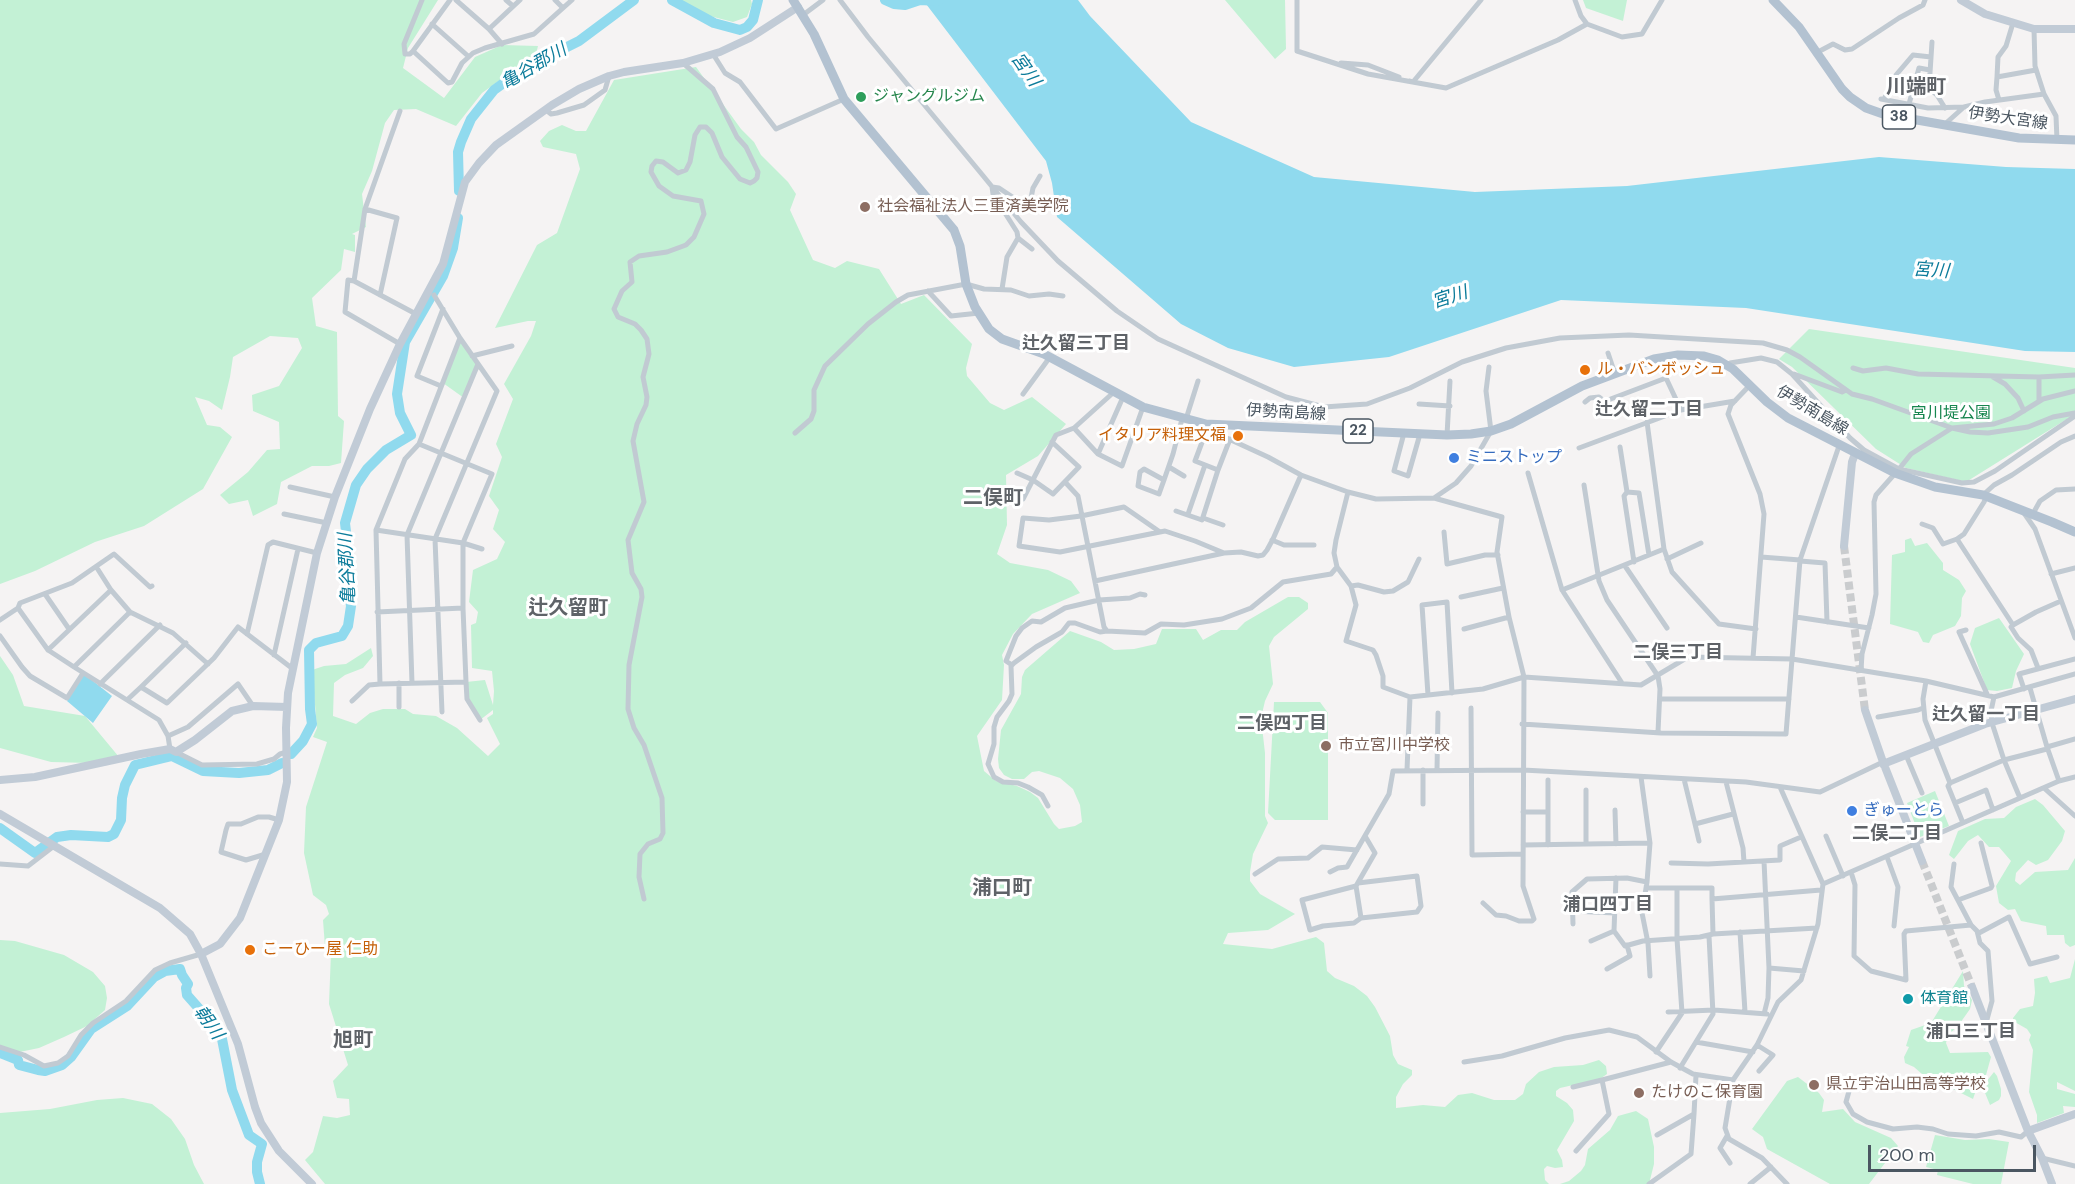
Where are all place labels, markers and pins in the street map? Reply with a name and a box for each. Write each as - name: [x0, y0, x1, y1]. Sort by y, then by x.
- place label: ジャングルジム: [873, 87, 985, 107]
- marker: ジャングルジム: [854, 90, 868, 104]
- place label: 社会福祉法人三重済美学院: [877, 197, 1069, 217]
- marker: 社会福祉法人三重済美学院: [858, 200, 872, 214]
- place label: ル・バンボッシュ: [1597, 360, 1725, 380]
- marker: ル・バンボッシュ: [1578, 363, 1592, 377]
- place label: イタリア料理文福: [1098, 426, 1226, 446]
- marker: イタリア料理文福: [1231, 429, 1245, 443]
- place label: ミニストップ: [1466, 448, 1562, 468]
- marker: ミニストップ: [1447, 451, 1461, 465]
- place label: 市立宮川中学校: [1338, 736, 1450, 756]
- marker: 市立宮川中学校: [1319, 739, 1333, 753]
- place label: ぎゅーとら: [1864, 801, 1944, 821]
- marker: ぎゅーとら: [1845, 804, 1859, 818]
- place label: こーひー屋 仁助: [262, 940, 378, 960]
- marker: こーひー屋 仁助: [243, 943, 257, 957]
- place label: 体育館: [1920, 989, 1968, 1009]
- marker: 体育館: [1901, 992, 1915, 1006]
- place label: 県立宇治山田高等学校: [1826, 1075, 1986, 1095]
- marker: 県立宇治山田高等学校: [1807, 1078, 1821, 1092]
- place label: たけのこ保育園: [1651, 1083, 1763, 1103]
- marker: たけのこ保育園: [1632, 1086, 1646, 1100]

